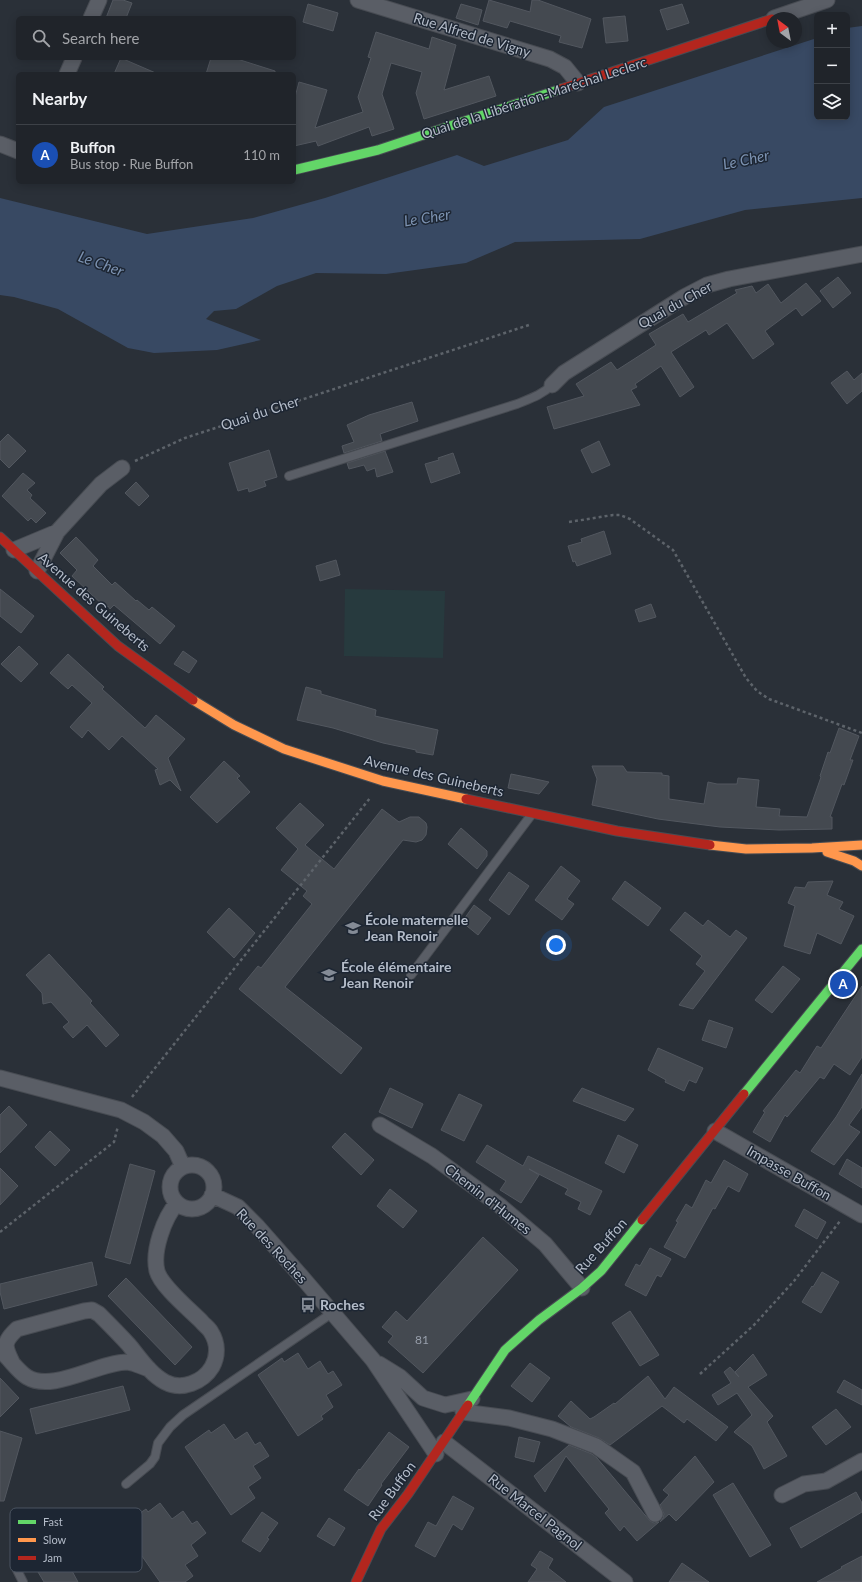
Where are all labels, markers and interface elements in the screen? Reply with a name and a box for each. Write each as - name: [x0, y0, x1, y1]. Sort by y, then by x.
- street label: Rue Alfred de Vigny: [412, 9, 533, 61]
- north arrow: [766, 12, 802, 48]
- map controls: [814, 12, 850, 120]
- button: +: [814, 12, 850, 48]
- search box: [16, 16, 296, 60]
- icon: search: [30, 27, 52, 49]
- text: Search here: [62, 29, 139, 47]
- button: −: [814, 48, 850, 84]
- street label: Quai de la Libération-Maréchal Leclerc: [419, 53, 649, 142]
- button: layers: [814, 84, 850, 120]
- text: Nearby: [32, 88, 87, 109]
- text: Buffon: [70, 138, 115, 156]
- water label: Le Cher: [721, 145, 771, 173]
- text: A: [40, 147, 50, 163]
- text: 110 m: [243, 147, 280, 163]
- text: Bus stop · Rue Buffon: [70, 156, 193, 172]
- water label: Le Cher: [402, 204, 452, 230]
- water label: Le Cher: [76, 247, 127, 280]
- street label: Quai du Cher: [635, 277, 715, 332]
- street label: Quai du Cher: [218, 392, 301, 433]
- street label: Avenue des Guineberts: [35, 548, 154, 655]
- street label: Avenue des Guineberts: [363, 751, 506, 800]
- place label: École maternelle Jean Renoir: [365, 911, 469, 944]
- school or university icon: École maternelle Jean Renoir: [344, 919, 362, 937]
- your location: [546, 935, 566, 955]
- place label: École élémentaire Jean Renoir: [341, 958, 452, 991]
- school or university icon: École élémentaire Jean Renoir: [320, 966, 338, 984]
- pin: A: [830, 969, 856, 999]
- street label: Impasse Buffon: [744, 1142, 835, 1204]
- street label: Chemin d'Humes: [442, 1160, 535, 1238]
- street label: Rue des Roches: [233, 1205, 311, 1287]
- street label: Rue Buffon: [571, 1214, 630, 1277]
- bus stop icon: Roches: [299, 1296, 317, 1314]
- place label: Roches: [320, 1296, 365, 1313]
- house number: 81: [415, 1332, 429, 1347]
- street label: Rue Buffon: [364, 1458, 419, 1524]
- street label: Rue Marcel Pagnol: [485, 1470, 586, 1553]
- legend: [10, 1508, 142, 1572]
- text: Fast: [43, 1515, 63, 1528]
- text: Slow: [43, 1533, 67, 1546]
- text: Jam: [43, 1551, 62, 1564]

